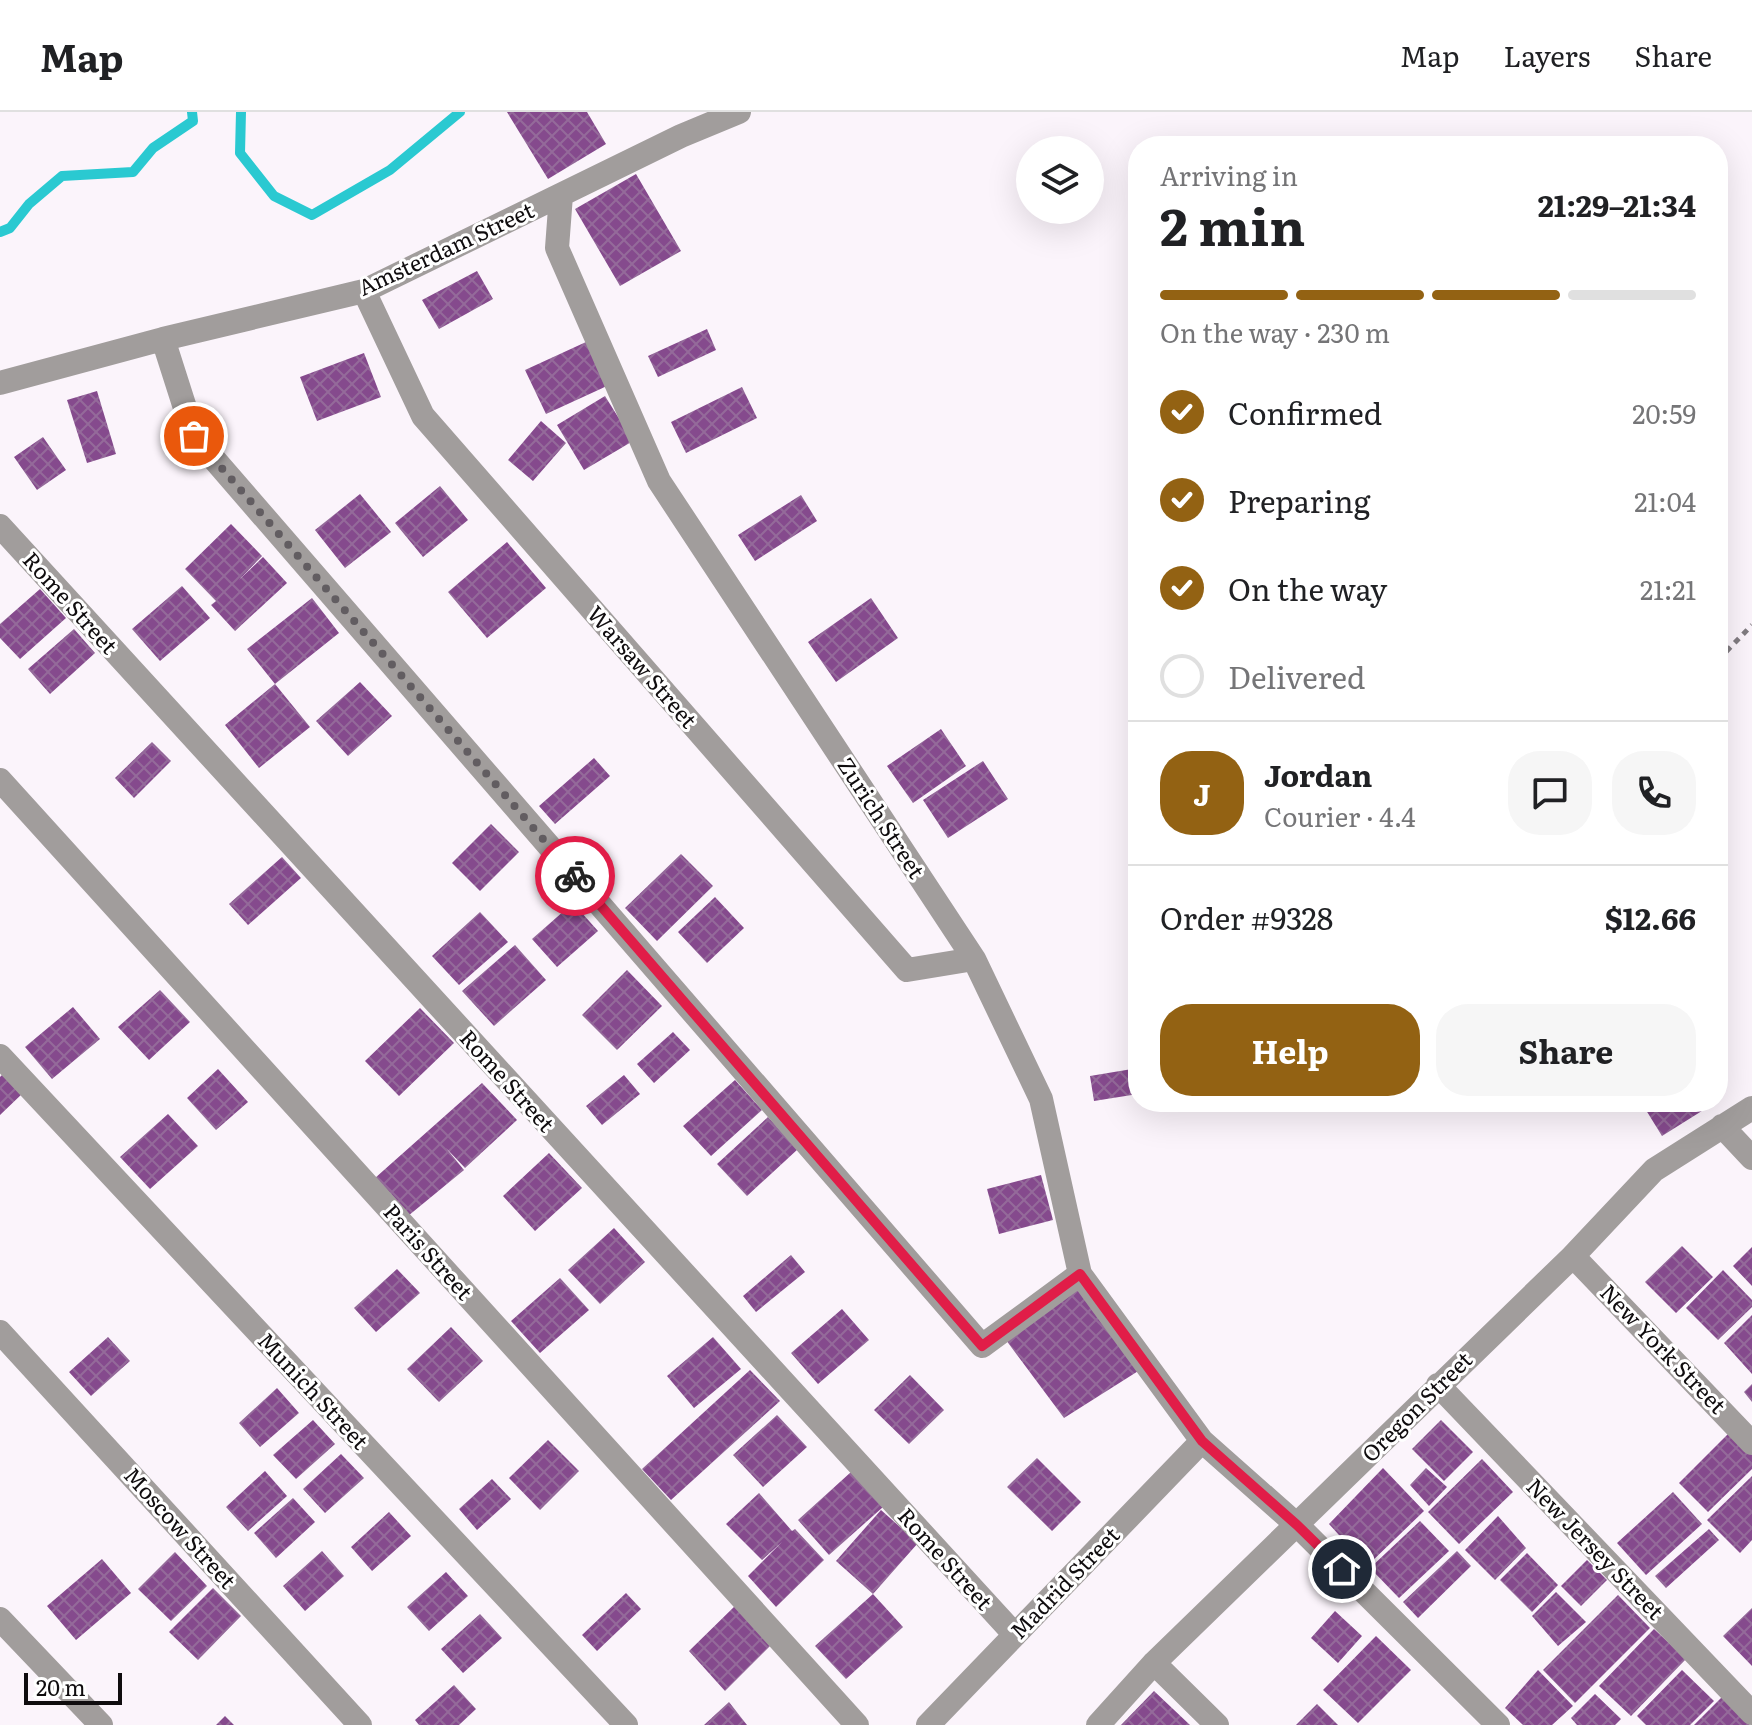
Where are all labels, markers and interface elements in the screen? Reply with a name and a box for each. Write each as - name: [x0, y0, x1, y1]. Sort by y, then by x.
- text: Map: [40, 27, 124, 84]
- text: Map: [1400, 34, 1459, 76]
- text: Layers: [1503, 34, 1590, 76]
- text: Share: [1634, 34, 1712, 76]
- map controls: [1016, 136, 1104, 224]
- button: layers: [1016, 136, 1104, 224]
- text: Arriving in: [1160, 155, 1298, 194]
- text: 21:29–21:34: [1538, 182, 1696, 226]
- text: 2 min: [1160, 185, 1305, 262]
- street label: Amsterdam Street: [352, 192, 539, 303]
- text: On the way · 230 m: [1160, 312, 1390, 351]
- icon: check: [1160, 390, 1204, 434]
- text: Confirmed: [1228, 390, 1382, 434]
- text: 20:59: [1632, 393, 1696, 432]
- pin: [160, 402, 228, 470]
- icon: bag: [172, 414, 216, 458]
- icon: check: [1160, 478, 1204, 522]
- text: Preparing: [1228, 478, 1370, 522]
- text: 21:04: [1634, 481, 1696, 520]
- street label: Rome Street: [16, 543, 126, 661]
- icon: check: [1160, 566, 1204, 610]
- text: On the way: [1228, 566, 1387, 610]
- text: 21:21: [1640, 569, 1696, 608]
- street label: Warsaw Street: [580, 597, 706, 735]
- text: Delivered: [1228, 654, 1365, 698]
- street label: Zurich Street: [831, 750, 934, 884]
- button: chat: [1508, 751, 1592, 835]
- button: phone: [1612, 751, 1696, 835]
- text: Jordan: [1264, 752, 1372, 796]
- text: J: [1193, 771, 1211, 815]
- text: Courier · 4.4: [1264, 796, 1416, 835]
- courier: [535, 836, 615, 916]
- icon: bike: [553, 854, 597, 898]
- text: Order #9328: [1160, 895, 1333, 939]
- text: $12.66: [1605, 895, 1696, 939]
- button: Help: [1160, 1004, 1420, 1096]
- button: Share: [1436, 1004, 1696, 1096]
- street label: Rome Street: [453, 1021, 563, 1139]
- street label: Paris Street: [377, 1195, 482, 1307]
- street label: New York Street: [1594, 1276, 1735, 1420]
- street label: Munich Street: [251, 1324, 377, 1456]
- street label: Oregon Street: [1353, 1343, 1479, 1469]
- street label: Moscow Street: [117, 1459, 245, 1595]
- street label: New Jersey Street: [1520, 1470, 1673, 1626]
- street label: Rome Street: [891, 1499, 1001, 1617]
- street label: Madrid Street: [1002, 1518, 1126, 1646]
- pin: [1308, 1535, 1376, 1603]
- icon: home: [1320, 1547, 1364, 1591]
- scale bar: [24, 1669, 122, 1705]
- text: 20 m: [36, 1670, 86, 1703]

